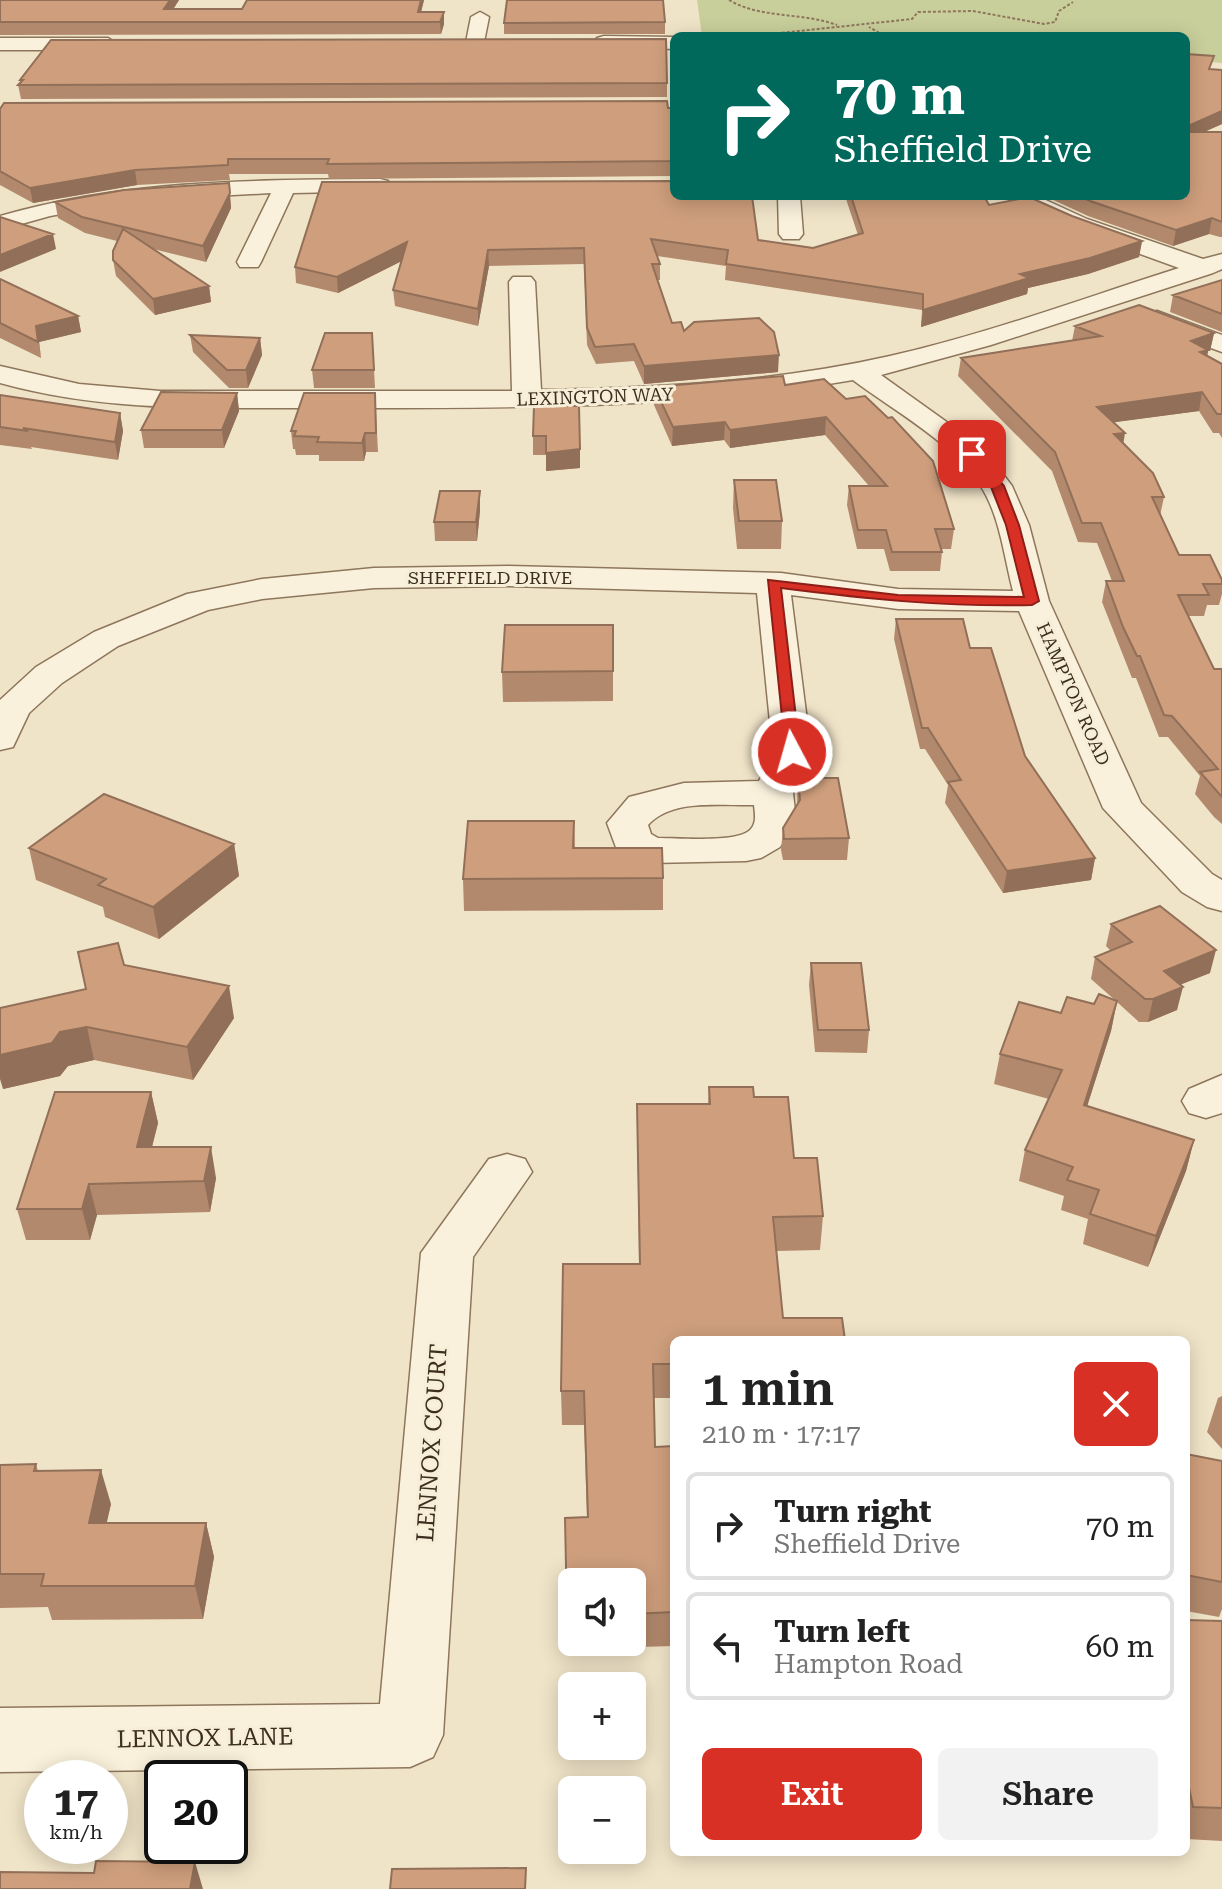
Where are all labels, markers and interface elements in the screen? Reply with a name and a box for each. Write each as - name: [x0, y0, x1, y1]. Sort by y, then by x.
- text: 70 m: [834, 62, 965, 128]
- icon: right: [702, 64, 806, 168]
- text: Sheffield Drive: [834, 129, 1092, 171]
- street label: LEXINGTON WAY: [516, 383, 675, 410]
- pin: [938, 420, 1006, 488]
- icon: arrive: [950, 432, 994, 476]
- street label: SHEFFIELD DRIVE: [408, 567, 572, 588]
- street label: HAMPTON ROAD: [1032, 619, 1114, 769]
- position arrow: [750, 710, 834, 794]
- street label: LENNOX COURT: [411, 1343, 453, 1543]
- text: 1 min: [702, 1361, 834, 1417]
- button: close: [1074, 1362, 1158, 1446]
- text: 210 m · 17:17: [702, 1419, 861, 1449]
- text: Turn right: [774, 1494, 931, 1529]
- icon: right: [706, 1504, 750, 1548]
- text: 70 m: [1085, 1509, 1154, 1544]
- text: Sheffield Drive: [774, 1529, 960, 1559]
- map controls: [558, 1568, 646, 1864]
- button: sound: [558, 1568, 646, 1656]
- text: Turn left: [774, 1614, 910, 1649]
- icon: left: [706, 1624, 750, 1668]
- text: 60 m: [1085, 1629, 1154, 1664]
- text: Hampton Road: [774, 1649, 963, 1679]
- button: +: [558, 1672, 646, 1760]
- street label: LENNOX LANE: [116, 1722, 294, 1754]
- button: Exit: [702, 1748, 922, 1840]
- button: Share: [938, 1748, 1158, 1840]
- speed limit sign: 20: [144, 1760, 248, 1864]
- button: −: [558, 1776, 646, 1864]
- text: 17: [54, 1778, 98, 1825]
- text: km/h: [49, 1820, 103, 1844]

